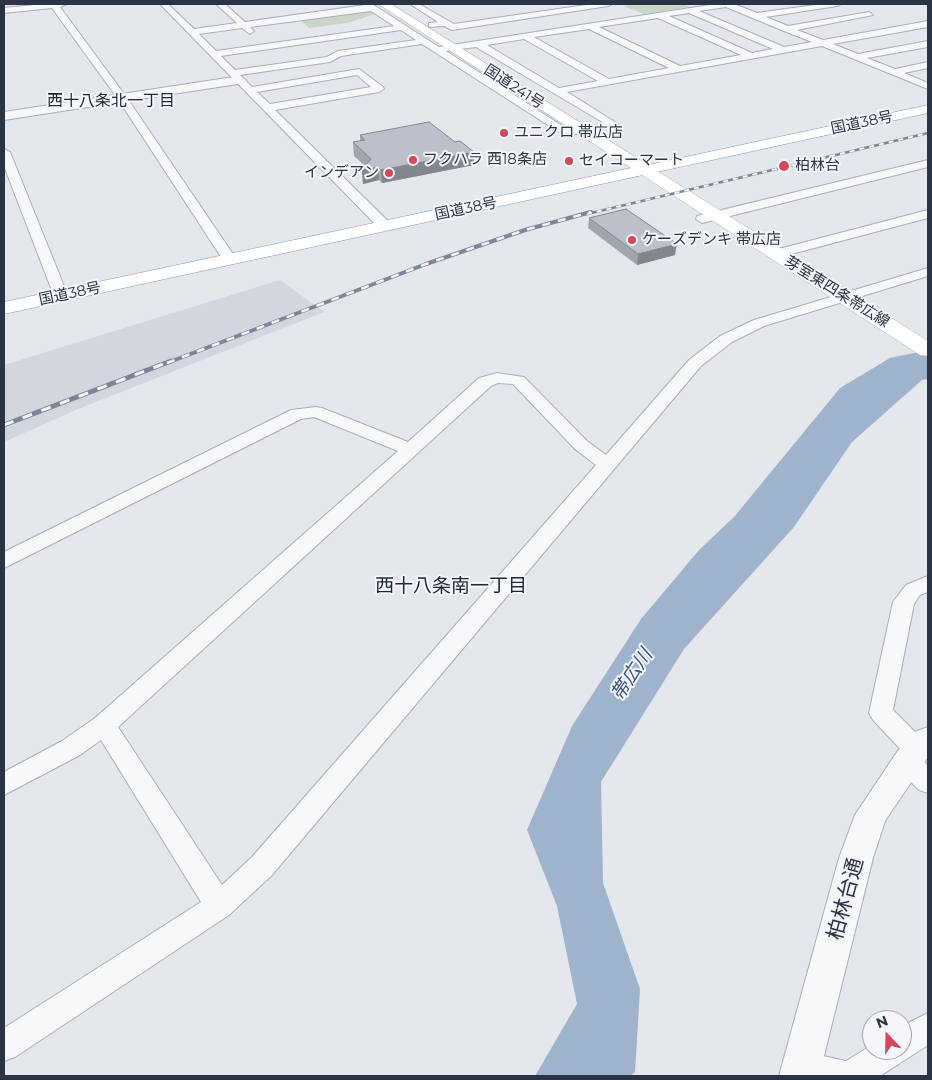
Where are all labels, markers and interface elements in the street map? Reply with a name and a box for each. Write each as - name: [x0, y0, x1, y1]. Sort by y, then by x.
- street label: 国道241号: [481, 61, 547, 113]
- district label: 西十八条北一丁目: [47, 91, 175, 111]
- street label: 国道38号: [829, 108, 895, 138]
- place label: ユニクロ 帯広店: [514, 124, 623, 142]
- marker: ユニクロ 帯広店: [498, 127, 510, 139]
- place label: フクハラ 西18条店: [423, 151, 547, 169]
- place label: セイコーマート: [579, 152, 684, 170]
- marker: フクハラ 西18条店: [407, 154, 419, 166]
- marker: セイコーマート: [563, 155, 575, 167]
- place label: 柏林台: [795, 157, 840, 175]
- marker: 柏林台: [777, 159, 791, 173]
- place label: インデアン: [304, 164, 379, 182]
- marker: インデアン: [383, 167, 395, 179]
- street label: 国道38号: [433, 194, 499, 224]
- place label: ケーズデンキ 帯広店: [642, 231, 781, 249]
- marker: ケーズデンキ 帯広店: [626, 234, 638, 246]
- street label: 芽室東四条帯広線: [781, 253, 893, 331]
- street label: 国道38号: [37, 279, 103, 309]
- district label: 西十八条南一丁目: [375, 575, 527, 597]
- water label: 帯広川: [607, 645, 657, 705]
- street label: 柏林台通: [823, 855, 869, 943]
- north arrow: [862, 1010, 912, 1060]
- text: N: [873, 1012, 890, 1032]

